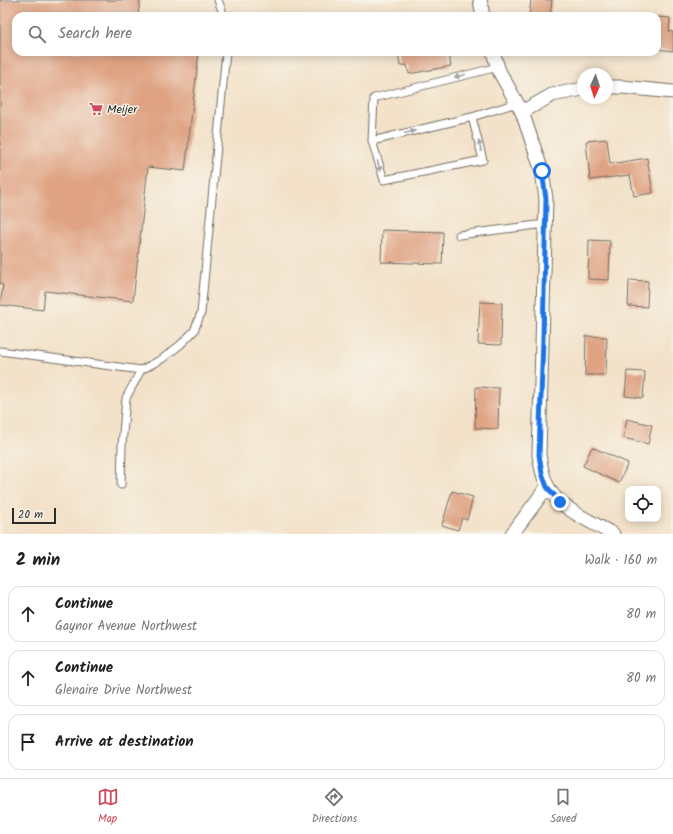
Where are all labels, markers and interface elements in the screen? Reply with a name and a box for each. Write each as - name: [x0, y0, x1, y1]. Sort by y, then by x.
- search box: [12, 12, 661, 56]
- text: Search here: [58, 22, 132, 46]
- icon: search: [26, 23, 48, 45]
- north arrow: [577, 68, 613, 104]
- one-way arrow: [454, 73, 466, 79]
- place label: Meijer: [107, 100, 138, 119]
- supermarket icon: Meijer: [88, 101, 104, 117]
- one-way arrow: [404, 129, 416, 135]
- one-way arrow: [476, 140, 482, 152]
- one-way arrow: [376, 160, 382, 172]
- route start: [533, 162, 551, 180]
- map controls: [625, 486, 661, 522]
- button: locate: [625, 486, 661, 522]
- route end: [551, 493, 569, 511]
- scale bar: [12, 506, 56, 525]
- text: 20 m: [18, 506, 43, 524]
- text: 2 min: [16, 547, 60, 574]
- text: Walk · 160 m: [585, 550, 657, 571]
- text: Continue: [55, 592, 113, 616]
- icon: ahead: [17, 603, 39, 625]
- text: 80 m: [626, 604, 656, 625]
- text: Gaynor Avenue Northwest: [55, 616, 197, 637]
- text: Continue: [55, 656, 113, 680]
- icon: ahead: [17, 667, 39, 689]
- text: 80 m: [626, 668, 656, 689]
- text: Glenaire Drive Northwest: [55, 680, 192, 701]
- text: Arrive at destination: [55, 730, 194, 754]
- icon: arrive: [17, 731, 39, 753]
- tab: Map: [97, 786, 119, 828]
- tab: Directions: [312, 786, 357, 828]
- tab: Saved: [550, 786, 576, 828]

